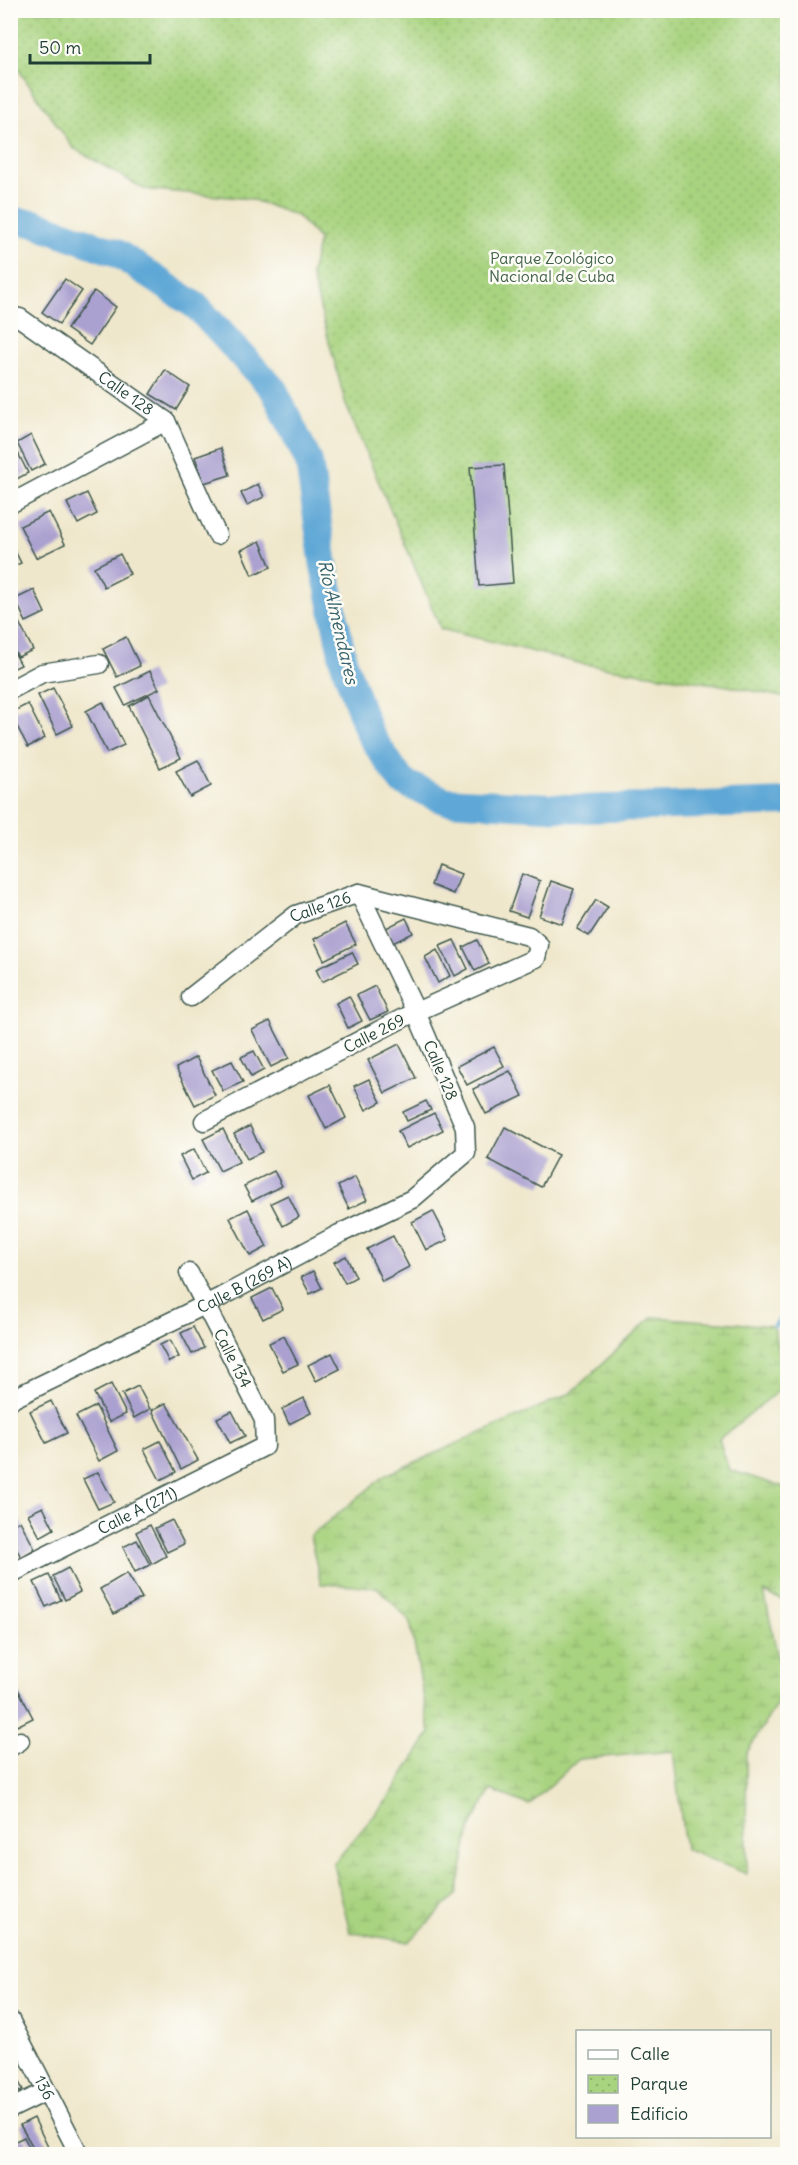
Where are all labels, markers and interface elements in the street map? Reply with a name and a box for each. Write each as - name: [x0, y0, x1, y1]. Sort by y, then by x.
- scale bar: [30, 27, 150, 65]
- text: 50 m: [39, 36, 81, 59]
- park label: Parque Zoológico Nacional de Cuba: [489, 248, 615, 286]
- street label: Calle 128: [94, 366, 158, 419]
- water label: Río Almendares: [313, 557, 364, 688]
- street label: Calle 126: [285, 887, 354, 927]
- street label: Calle 269: [340, 1009, 408, 1057]
- street label: Calle 128: [419, 1037, 463, 1103]
- street label: Calle B (269 A): [193, 1251, 295, 1317]
- street label: Calle 134: [210, 1325, 256, 1391]
- street label: Calle A (271): [94, 1482, 180, 1539]
- legend: [576, 2030, 771, 2138]
- text: Calle: [630, 2042, 670, 2065]
- street label: 136: [30, 2072, 59, 2103]
- text: Parque: [630, 2072, 688, 2095]
- text: Edificio: [630, 2102, 688, 2125]

